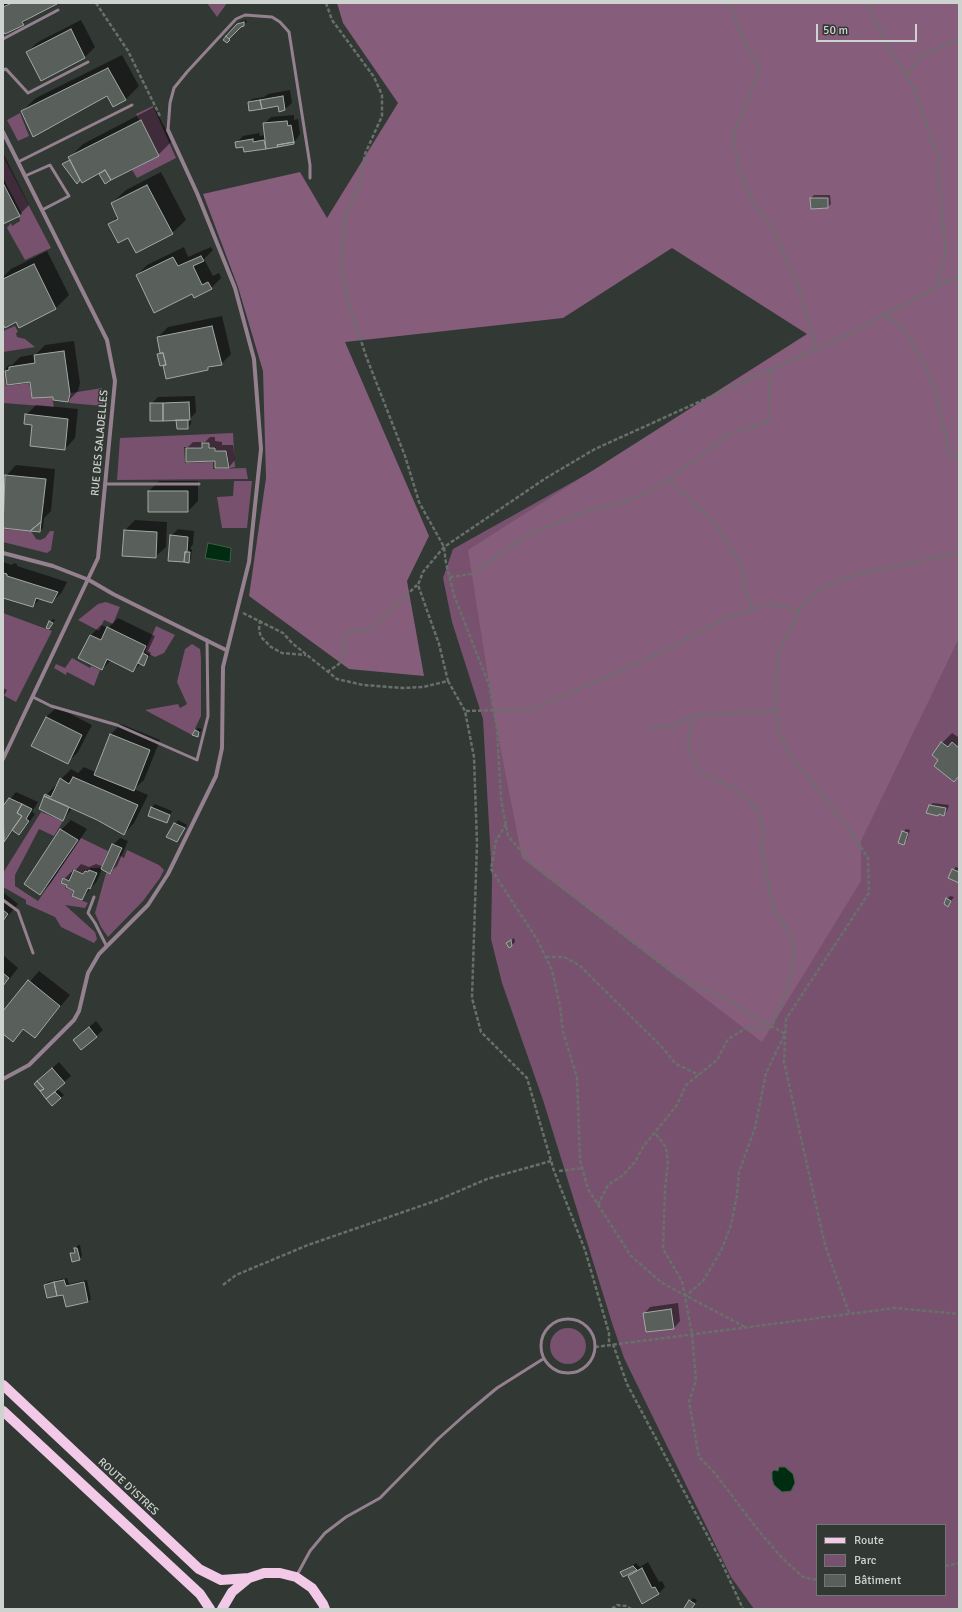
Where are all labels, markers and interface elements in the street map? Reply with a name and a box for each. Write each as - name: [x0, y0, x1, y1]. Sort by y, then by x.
- scale bar: [818, 16, 919, 42]
- text: 50 m: [823, 23, 848, 38]
- street label: RUE DES SALADELLES: [89, 389, 111, 497]
- street label: ROUTE D'ISTRES: [95, 1456, 161, 1518]
- legend: [816, 1524, 946, 1596]
- text: Route: [854, 1533, 884, 1548]
- text: Parc: [854, 1553, 876, 1568]
- text: Bâtiment: [854, 1573, 901, 1588]

